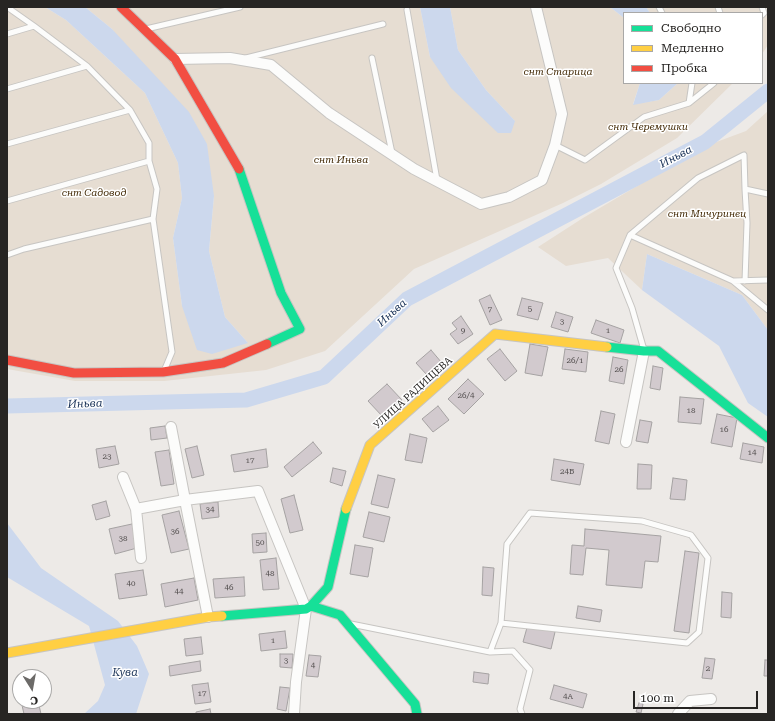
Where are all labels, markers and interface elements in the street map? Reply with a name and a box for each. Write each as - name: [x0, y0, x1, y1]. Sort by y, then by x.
- legend: [623, 12, 763, 84]
- text: Свободно: [661, 21, 721, 35]
- text: Медленно: [661, 41, 724, 55]
- text: Пробка: [661, 61, 707, 75]
- park label: снт Старица: [524, 66, 592, 78]
- park label: снт Черемушки: [608, 121, 688, 133]
- water label: Иньва: [658, 143, 694, 171]
- park label: снт Иньва: [314, 154, 368, 166]
- park label: снт Садовод: [62, 187, 126, 199]
- park label: снт Мичуринец: [668, 208, 746, 220]
- water label: Иньва: [375, 296, 409, 330]
- house number: 5: [528, 304, 532, 314]
- house number: 7: [488, 305, 492, 315]
- house number: 3: [560, 317, 564, 327]
- house number: 9: [461, 326, 465, 336]
- house number: 1: [606, 326, 610, 336]
- street label: УЛИЦА РАДИЩЕВА: [371, 355, 455, 431]
- house number: 26/1: [567, 356, 583, 366]
- house number: 26: [615, 365, 623, 375]
- house number: 26/4: [458, 391, 474, 401]
- water label: Иньва: [67, 397, 103, 411]
- house number: 18: [687, 406, 695, 416]
- house number: 16: [720, 425, 728, 435]
- house number: 14: [748, 448, 756, 458]
- house number: 23: [103, 452, 111, 462]
- house number: 17: [246, 456, 254, 466]
- house number: 24Б: [560, 467, 574, 477]
- house number: 34: [206, 505, 214, 515]
- house number: 36: [171, 527, 179, 537]
- house number: 38: [119, 534, 127, 544]
- house number: 50: [256, 538, 264, 548]
- house number: 48: [266, 569, 274, 579]
- house number: 40: [127, 579, 135, 589]
- house number: 46: [225, 583, 233, 593]
- house number: 44: [175, 587, 183, 597]
- house number: 1: [271, 636, 275, 646]
- house number: 3: [284, 656, 288, 666]
- house number: 4: [311, 661, 315, 671]
- house number: 2: [706, 664, 710, 674]
- water label: Кува: [112, 666, 138, 680]
- north arrow: [12, 669, 52, 709]
- scale bar: [635, 683, 760, 709]
- house number: 17: [198, 689, 206, 699]
- text: 100 m: [640, 691, 674, 705]
- house number: 4А: [563, 692, 573, 702]
- text: С: [29, 693, 39, 707]

